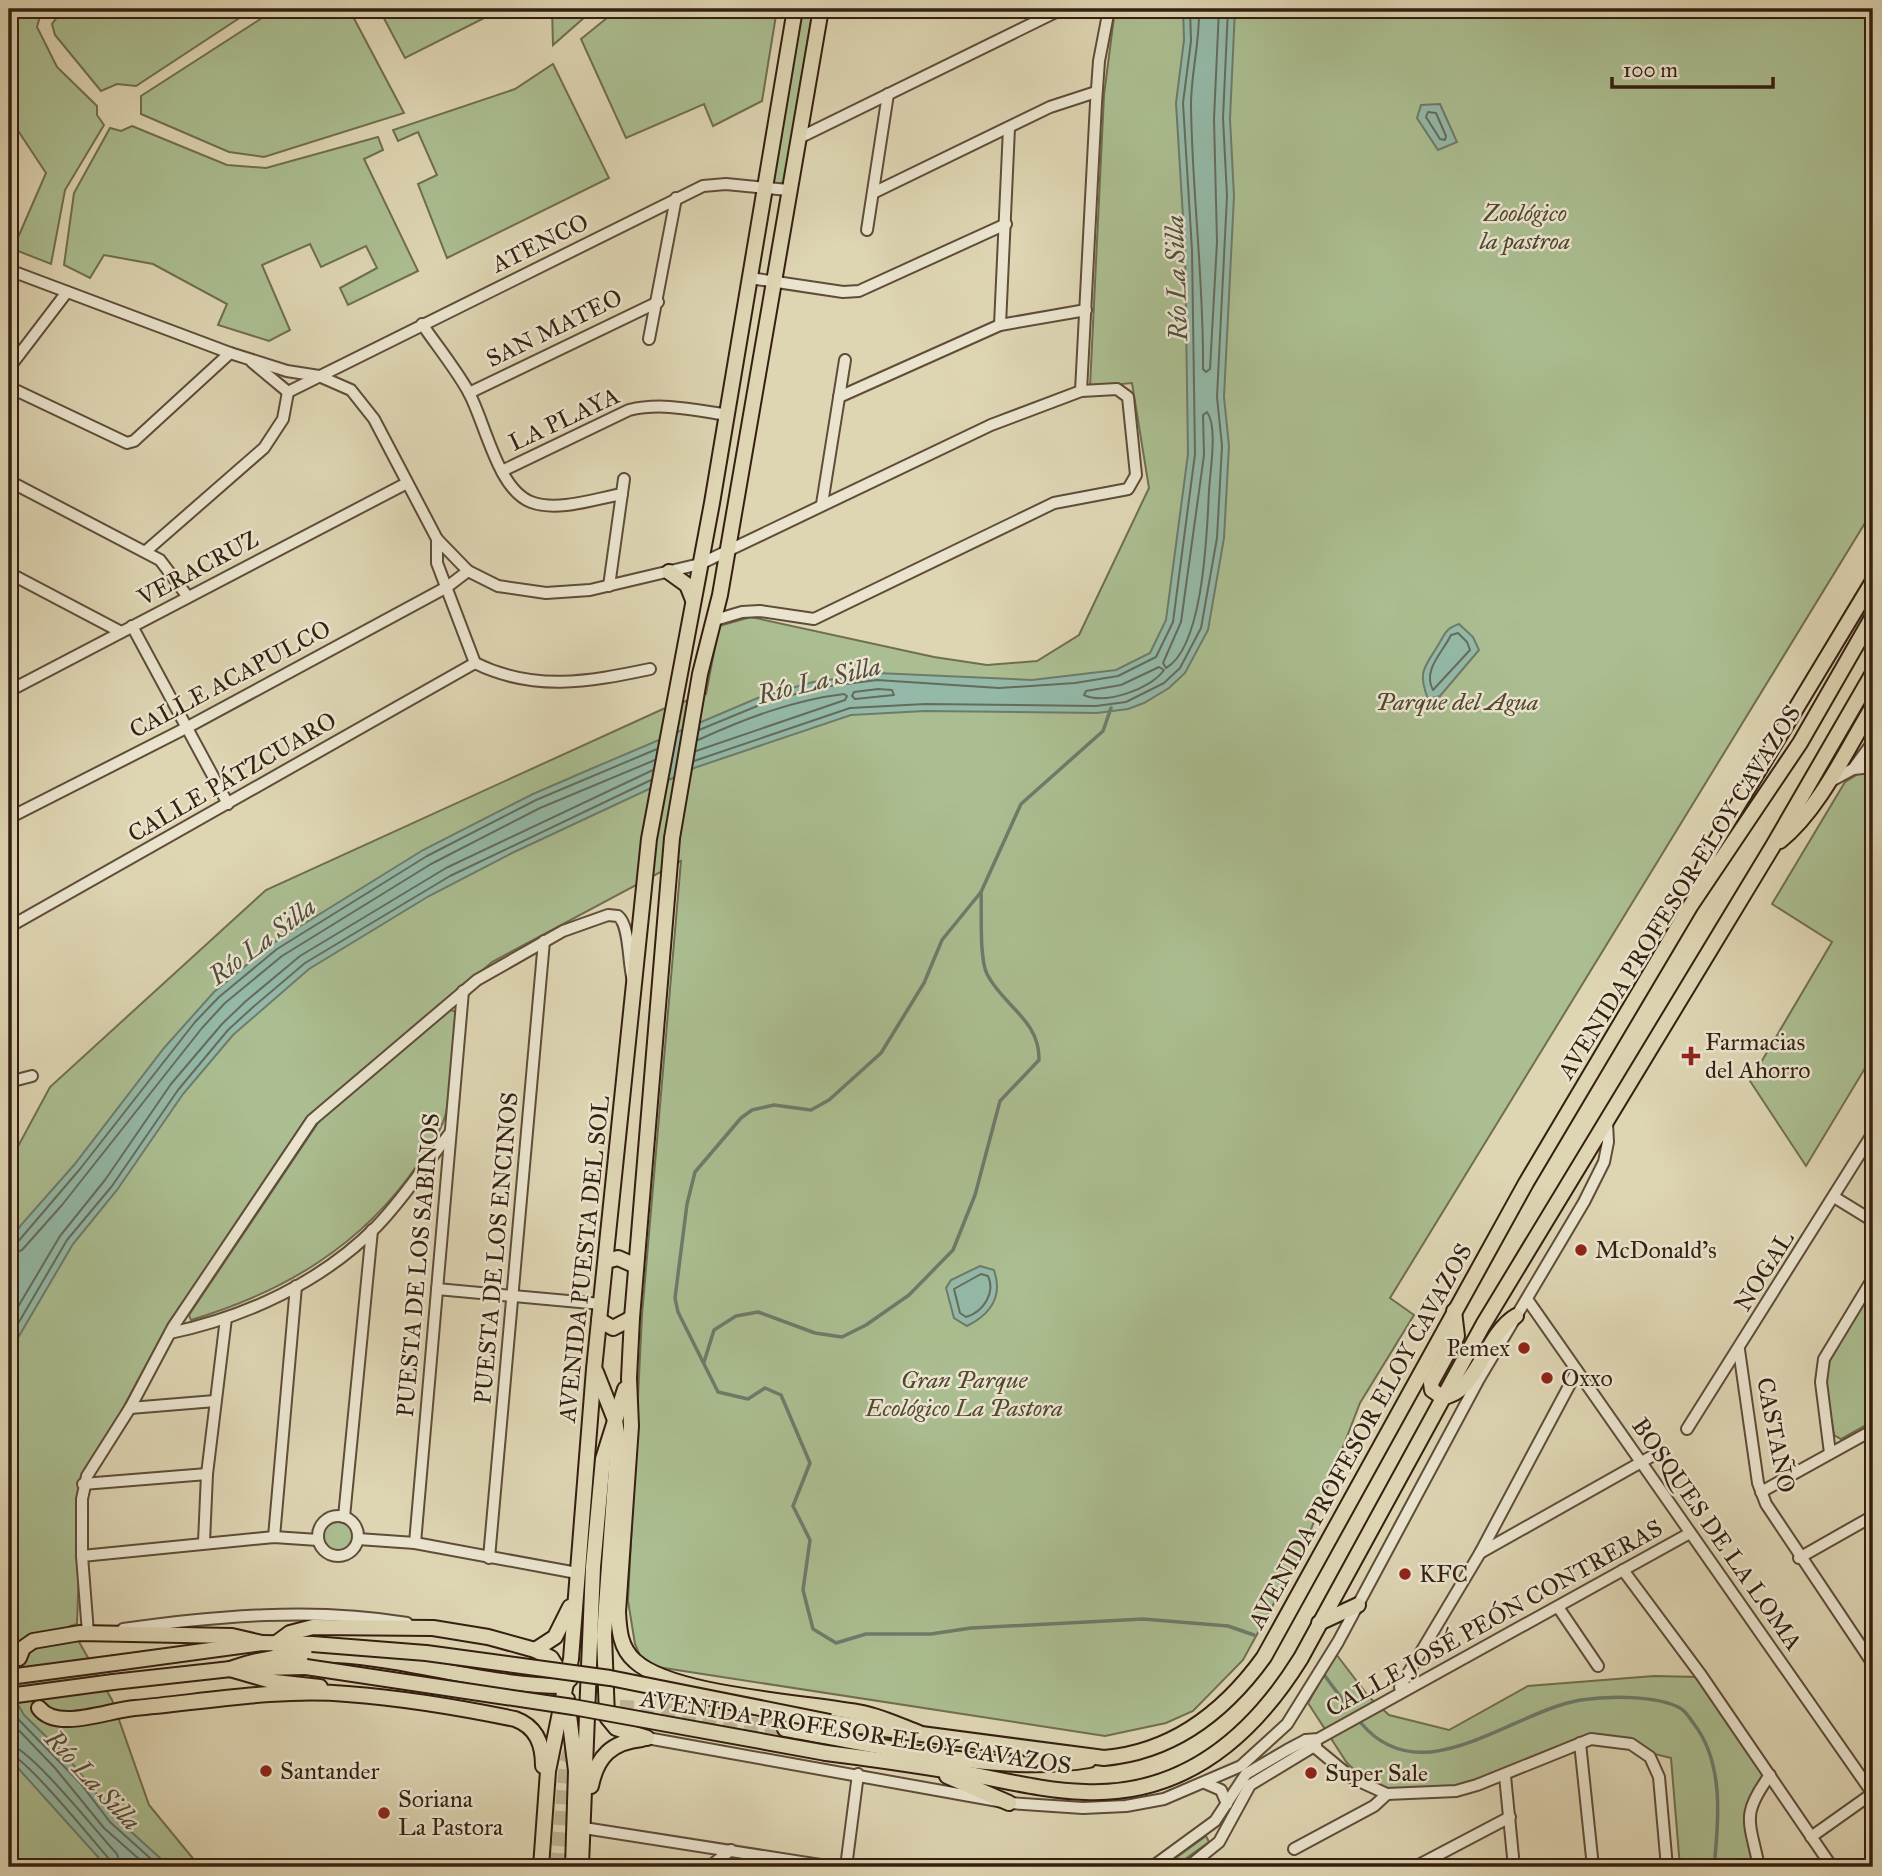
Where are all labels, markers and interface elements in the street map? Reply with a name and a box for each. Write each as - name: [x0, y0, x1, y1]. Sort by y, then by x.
- scale bar: [1612, 46, 1773, 90]
- text: 100 m: [1623, 57, 1678, 83]
- park label: Zoológico la pastroa: [1479, 198, 1570, 256]
- street label: ATENCO: [486, 207, 593, 280]
- water label: Río La Silla: [1158, 215, 1194, 342]
- street label: SAN MATEO: [481, 282, 627, 374]
- street label: LA PLAYA: [504, 380, 624, 458]
- street label: VERACRUZ: [131, 524, 264, 613]
- street label: CALLE ACAPULCO: [124, 613, 336, 745]
- water label: Río La Silla: [753, 649, 884, 711]
- park label: Parque del Agua: [1375, 687, 1539, 717]
- street label: AVENIDA PROFESOR ELOY CAVAZOS: [1550, 699, 1807, 1086]
- street label: CALLE PÁTZCUARO: [122, 705, 342, 849]
- water label: Río La Silla: [201, 890, 322, 992]
- place label: Farmacias del Ahorro: [1705, 1027, 1810, 1085]
- marker: Farmacias del Ahorro: [1683, 1048, 1699, 1064]
- street label: PUESTA DE LOS ENCINOS: [467, 1091, 525, 1405]
- street label: AVENIDA PUESTA DEL SOL: [552, 1094, 616, 1425]
- street label: PUESTA DE LOS SABINOS: [390, 1112, 446, 1418]
- street label: NOGAL: [1727, 1225, 1801, 1317]
- place label: McDonald's: [1595, 1235, 1717, 1265]
- street label: AVENIDA PROFESOR ELOY CAVAZOS: [1241, 1238, 1479, 1635]
- marker: McDonald's: [1573, 1242, 1589, 1258]
- place label: Pemex: [1446, 1333, 1510, 1363]
- marker: Pemex: [1516, 1340, 1532, 1356]
- place label: Oxxo: [1561, 1363, 1613, 1393]
- park label: Gran Parque Ecológico La Pastora: [864, 1365, 1063, 1423]
- marker: Oxxo: [1539, 1370, 1555, 1386]
- street label: CASTAÑO: [1750, 1375, 1802, 1495]
- street label: BOSQUES DE LA LOMA: [1625, 1412, 1809, 1656]
- street label: CALLE JOSÉ PEÓN CONTRERAS: [1320, 1513, 1668, 1723]
- place label: KFC: [1419, 1559, 1468, 1589]
- marker: KFC: [1397, 1566, 1413, 1582]
- street label: AVENIDA PROFESOR ELOY CAVAZOS: [637, 1683, 1074, 1781]
- water label: Río La Silla: [38, 1722, 148, 1837]
- place label: Santander: [280, 1756, 379, 1786]
- place label: Super Sale: [1325, 1758, 1428, 1788]
- marker: Santander: [258, 1763, 274, 1779]
- marker: Super Sale: [1303, 1765, 1319, 1781]
- place label: Soriana La Pastora: [398, 1784, 504, 1842]
- marker: Soriana La Pastora: [376, 1805, 392, 1821]

